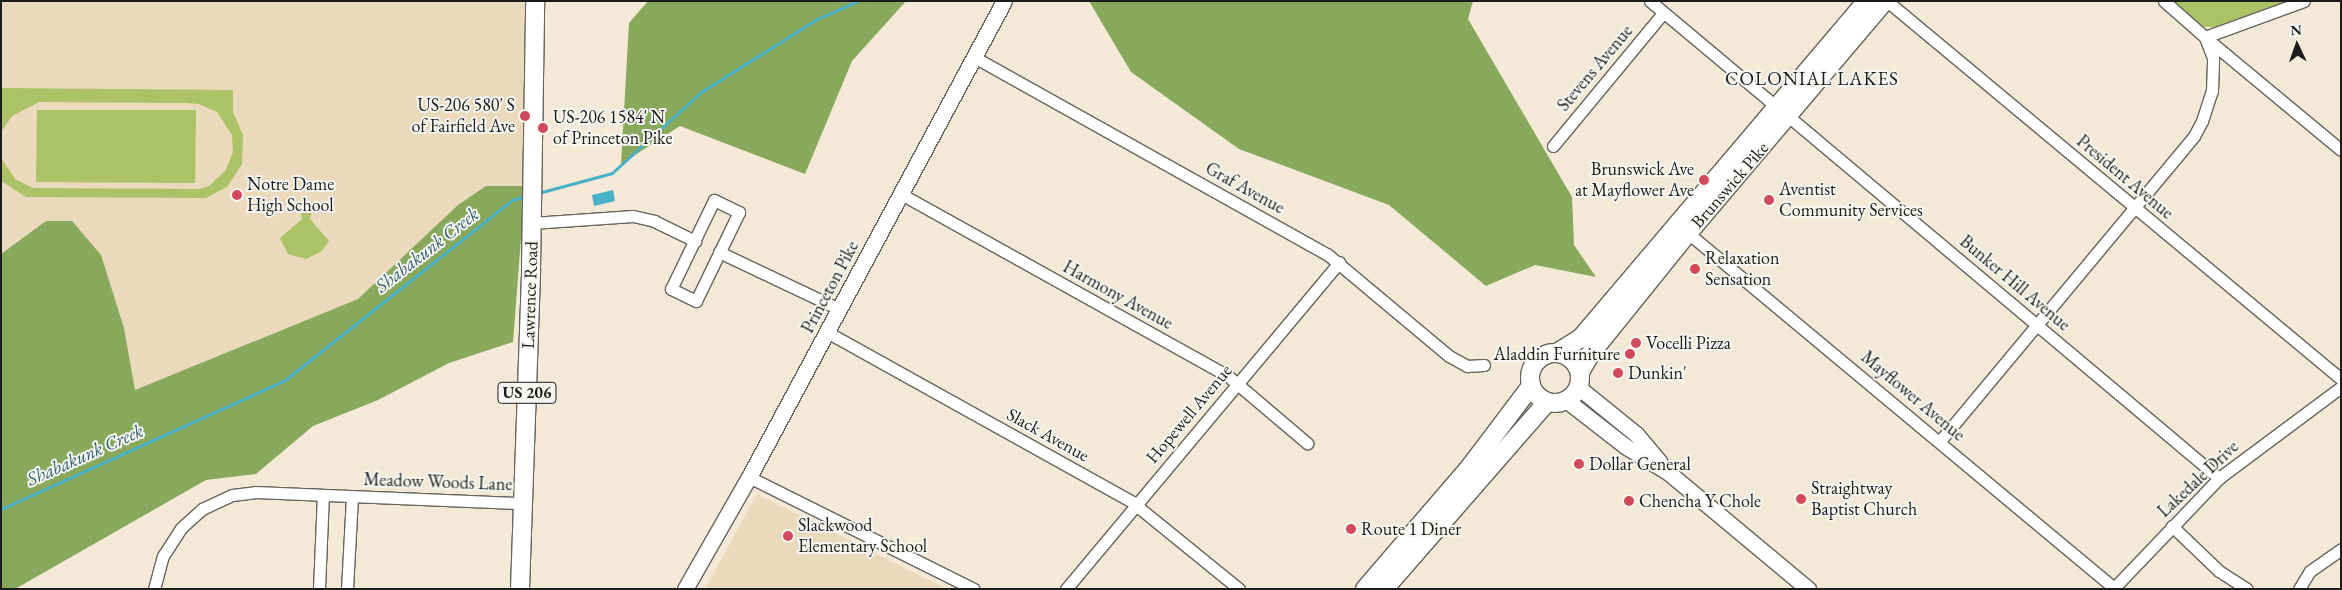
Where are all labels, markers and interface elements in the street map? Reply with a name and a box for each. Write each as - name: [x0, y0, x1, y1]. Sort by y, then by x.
- street label: Stevens Avenue: [1553, 20, 1637, 116]
- north arrow: [2272, 20, 2322, 70]
- text: N: [2290, 21, 2302, 39]
- district label: COLONIAL LAKES: [1723, 68, 1901, 90]
- place label: US-206 580' S of Fairfield Ave: [411, 95, 515, 138]
- place label: US-206 1584' N of Princeton Pike: [553, 107, 673, 150]
- marker: US-206 580' S of Fairfield Ave: [519, 110, 531, 122]
- marker: US-206 1584' N of Princeton Pike: [537, 122, 549, 134]
- street label: President Avenue: [2072, 130, 2178, 224]
- street label: Brunswick Pike: [1687, 137, 1773, 233]
- street label: Graf Avenue: [1202, 157, 1288, 219]
- place label: Brunswick Ave at Mayflower Ave: [1575, 159, 1694, 202]
- place label: Notre Dame High School: [247, 174, 334, 216]
- marker: Brunswick Ave at Mayflower Ave: [1698, 174, 1710, 186]
- place label: Aventist Community Services: [1779, 179, 1923, 222]
- marker: Notre Dame High School: [231, 189, 243, 201]
- marker: Aventist Community Services: [1763, 194, 1775, 206]
- water label: Shabakunk Creek: [371, 203, 483, 297]
- street label: Bunker Hill Avenue: [1955, 231, 2075, 335]
- street label: Princeton Pike: [797, 237, 863, 337]
- street label: Lawrence Road: [517, 241, 543, 349]
- place label: Relaxation Sensation: [1705, 248, 1779, 290]
- street label: Harmony Avenue: [1059, 256, 1177, 334]
- marker: Relaxation Sensation: [1689, 263, 1701, 275]
- place label: Vocelli Pizza: [1646, 332, 1731, 354]
- marker: Vocelli Pizza: [1630, 337, 1642, 349]
- place label: Aladdin Furniture: [1494, 343, 1620, 365]
- street label: Mayflower Avenue: [1857, 346, 1969, 446]
- marker: Aladdin Furniture: [1624, 348, 1636, 360]
- street label: Hopewell Avenue: [1141, 360, 1237, 468]
- place label: Dunkin': [1628, 362, 1687, 384]
- marker: Dunkin': [1612, 367, 1624, 379]
- road number: US 206: [497, 379, 557, 406]
- street label: Slack Avenue: [1003, 404, 1093, 466]
- water label: Shabakunk Creek: [23, 419, 147, 491]
- street label: Lakedale Drive: [2153, 436, 2243, 522]
- place label: Dollar General: [1589, 453, 1691, 475]
- marker: Dollar General: [1573, 458, 1585, 470]
- street label: Meadow Woods Lane: [363, 469, 513, 495]
- place label: Straightway Baptist Church: [1811, 478, 1917, 520]
- place label: Chencha Y Chole: [1639, 490, 1761, 512]
- marker: Straightway Baptist Church: [1795, 493, 1807, 505]
- marker: Chencha Y Chole: [1623, 495, 1635, 507]
- place label: Slackwood Elementary School: [798, 515, 927, 558]
- place label: Route 1 Diner: [1361, 518, 1461, 540]
- marker: Route 1 Diner: [1345, 523, 1357, 535]
- marker: Slackwood Elementary School: [782, 530, 794, 542]

